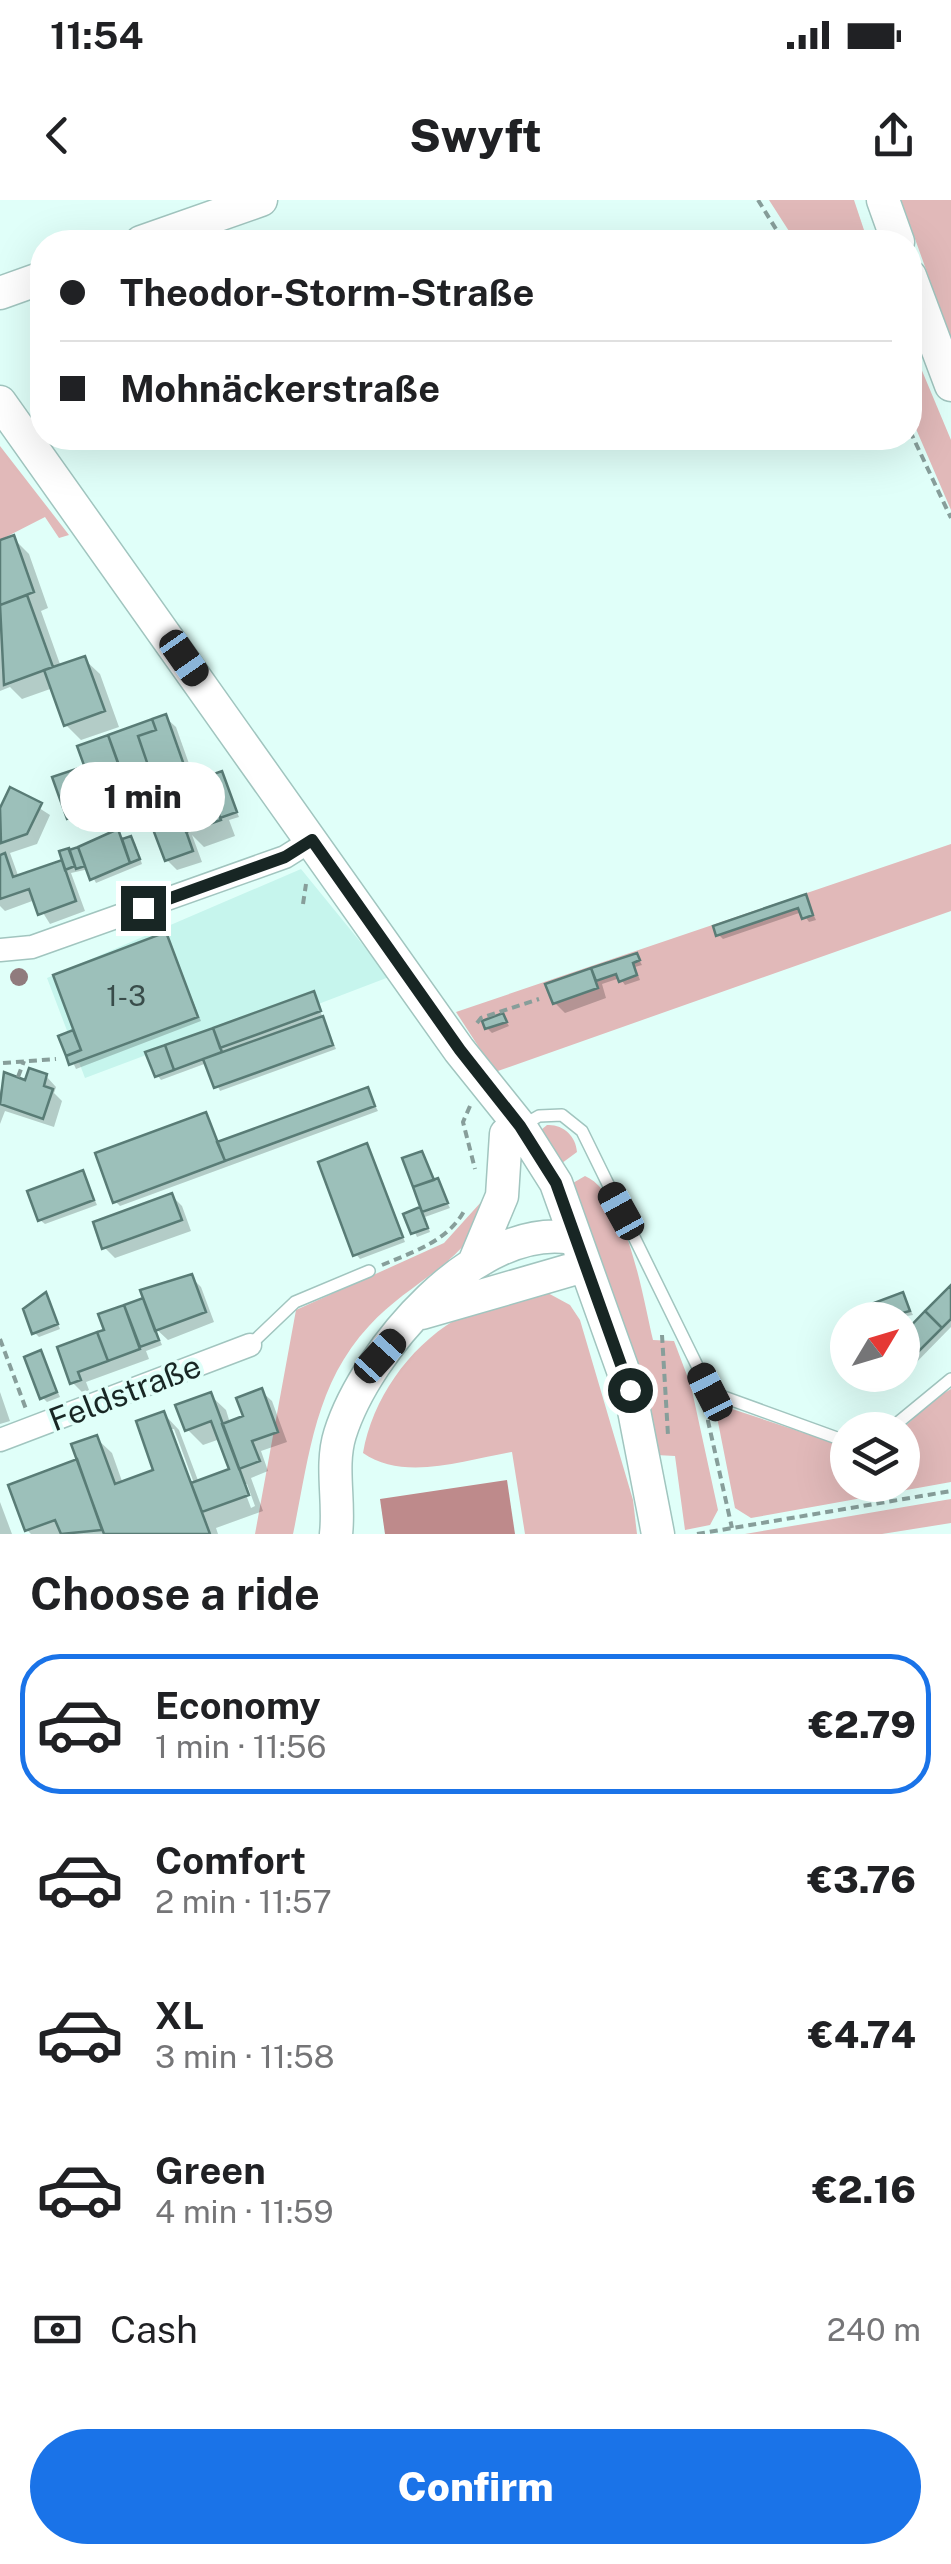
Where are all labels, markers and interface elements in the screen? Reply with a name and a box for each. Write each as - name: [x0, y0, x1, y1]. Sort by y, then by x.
- text: 11:54: [50, 13, 143, 58]
- icon: back: [30, 108, 85, 163]
- icon: share: [866, 108, 921, 163]
- text: Swyft: [409, 109, 542, 162]
- text: Theodor-Storm-Straße: [120, 270, 534, 315]
- text: Mohnäckerstraße: [120, 366, 440, 411]
- car: [155, 625, 213, 691]
- callout: 1 min: [61, 763, 226, 833]
- text: 1 min: [103, 778, 182, 815]
- route end: [121, 886, 166, 931]
- house number: 1-3: [106, 979, 146, 1012]
- car: [593, 1177, 649, 1245]
- north arrow: [830, 1302, 920, 1392]
- map controls: [830, 1302, 920, 1502]
- car: [349, 1324, 411, 1388]
- street label: Feldstraße: [44, 1347, 206, 1438]
- car: [683, 1358, 737, 1426]
- route start: [608, 1368, 653, 1413]
- button: layers: [830, 1412, 920, 1502]
- text: Choose a ride: [30, 1567, 320, 1620]
- icon: car: [35, 1679, 125, 1769]
- text: Economy: [155, 1683, 321, 1728]
- text: €2.79: [808, 1702, 916, 1747]
- text: 1 min · 11:56: [155, 1728, 326, 1765]
- icon: car: [35, 1834, 125, 1924]
- text: Comfort: [155, 1838, 306, 1883]
- text: €3.76: [807, 1857, 916, 1902]
- text: 2 min · 11:57: [155, 1883, 332, 1920]
- icon: car: [35, 1989, 125, 2079]
- text: XL: [155, 1993, 204, 2038]
- text: €4.74: [808, 2012, 916, 2057]
- text: 3 min · 11:58: [155, 2038, 334, 2075]
- icon: car: [35, 2144, 125, 2234]
- text: Green: [155, 2148, 266, 2193]
- text: €2.16: [812, 2167, 916, 2212]
- text: 4 min · 11:59: [155, 2193, 334, 2230]
- icon: cash: [30, 2302, 85, 2357]
- text: Cash: [110, 2307, 198, 2352]
- text: 240 m: [827, 2311, 921, 2348]
- button: Confirm: [30, 2429, 921, 2544]

